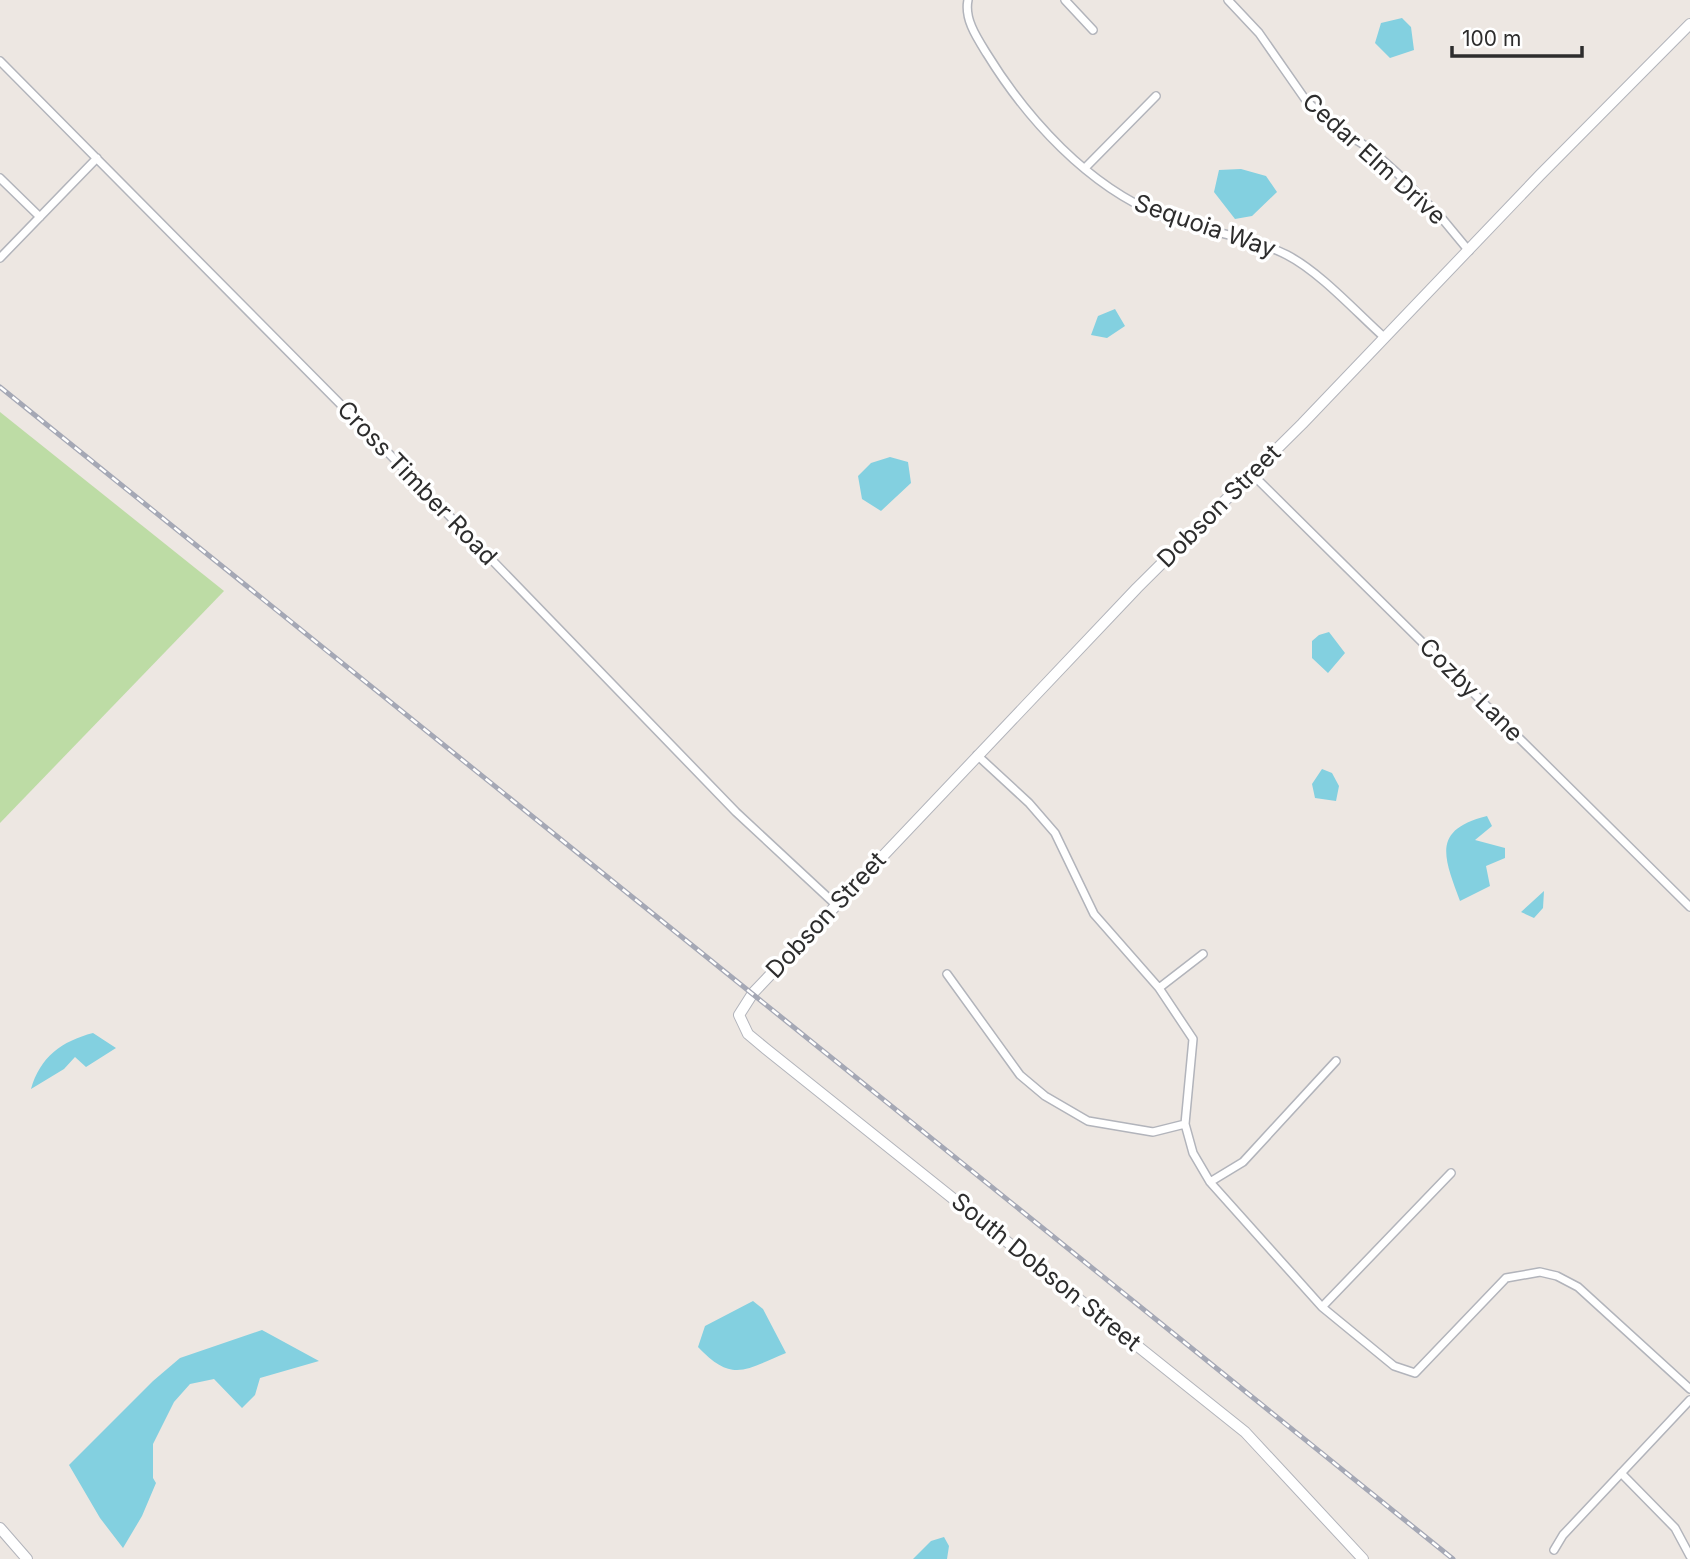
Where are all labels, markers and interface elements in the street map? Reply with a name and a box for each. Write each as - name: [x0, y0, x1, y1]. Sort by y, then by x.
- scale bar: [1452, 14, 1582, 58]
- text: 100 m: [1462, 26, 1521, 51]
- street label: Cedar Elm Drive: [1297, 87, 1452, 231]
- street label: Sequoia Way: [1131, 188, 1280, 263]
- street label: Cross Timber Road: [331, 394, 503, 571]
- street label: Dobson Street: [1151, 438, 1286, 573]
- street label: Cozby Lane: [1414, 632, 1529, 747]
- street label: Dobson Street: [760, 845, 892, 984]
- street label: South Dobson Street: [946, 1186, 1147, 1357]

